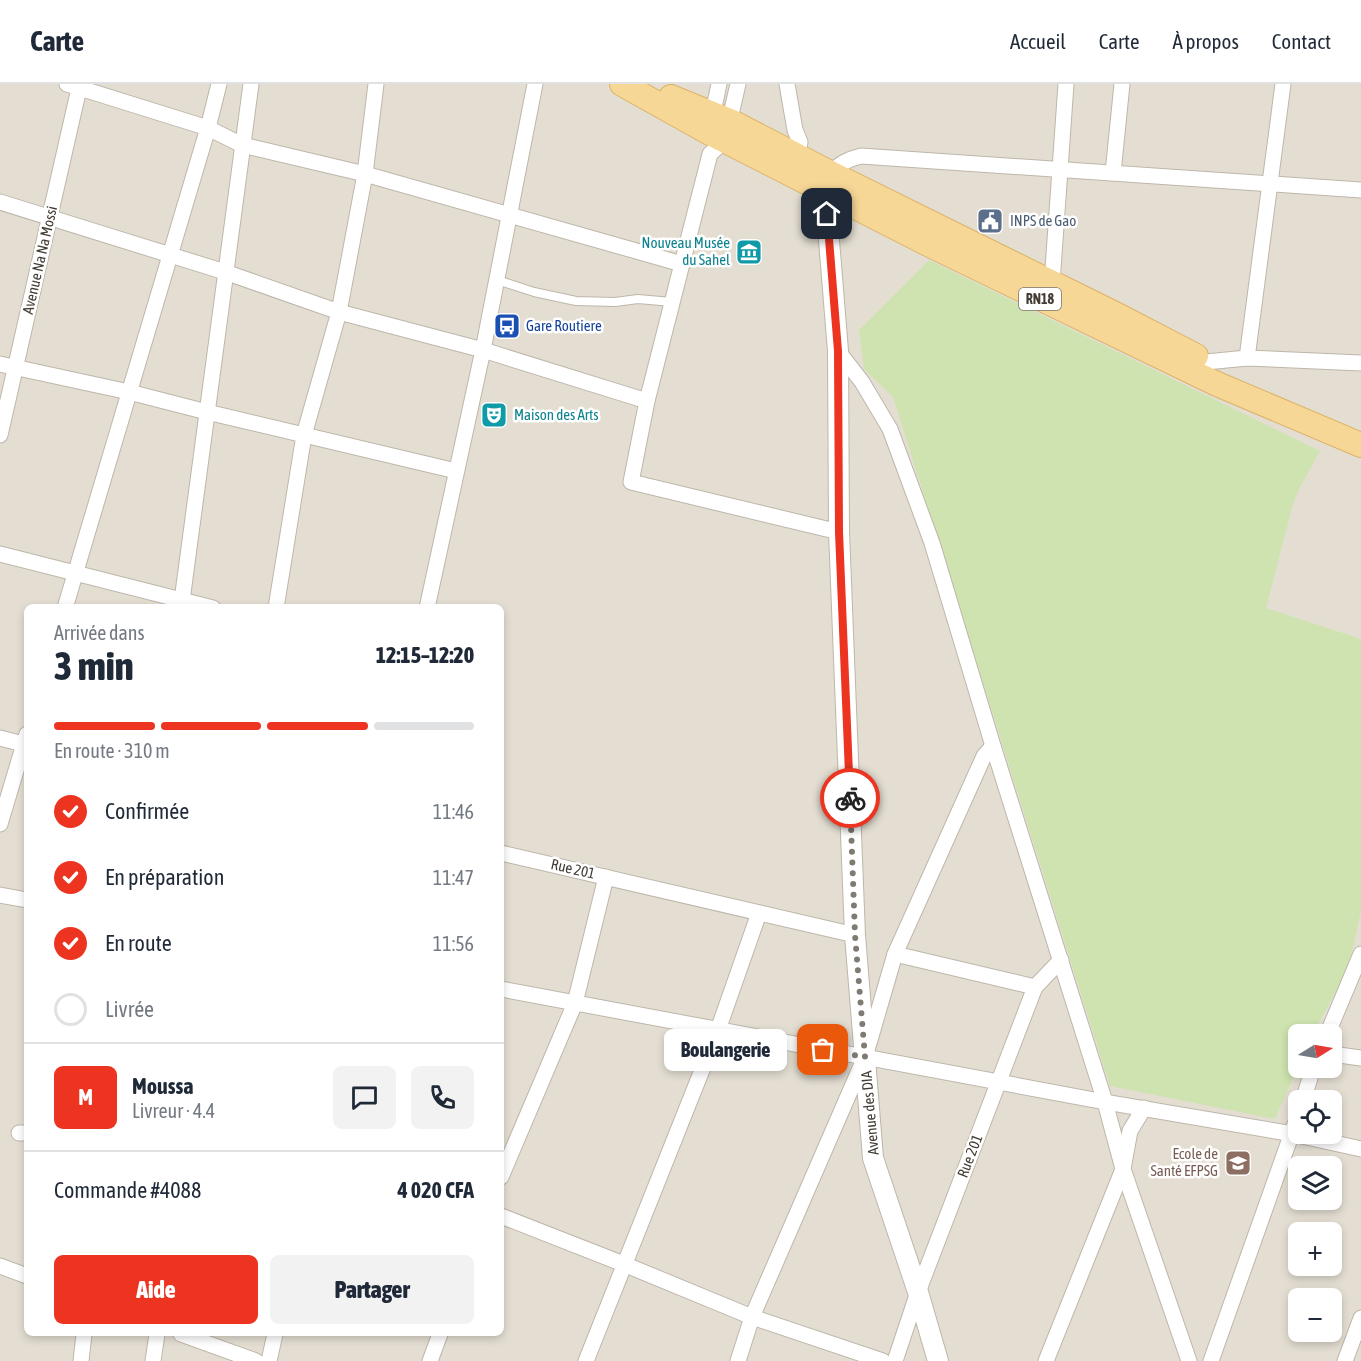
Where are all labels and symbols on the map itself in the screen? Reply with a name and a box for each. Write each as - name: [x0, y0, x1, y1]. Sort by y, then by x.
- pin: [801, 188, 852, 239]
- street label: Avenue Na Na Mossi: [19, 204, 60, 316]
- public building icon: INPS de Gao: [975, 206, 1005, 236]
- place label: INPS de Gao: [1010, 212, 1076, 229]
- place label: Nouveau Musée du Sahel: [642, 234, 730, 268]
- museum icon: Nouveau Musée du Sahel: [734, 237, 764, 267]
- road number: RN18: [1019, 288, 1061, 310]
- bus stop icon: Gare Routiere: [492, 311, 522, 341]
- place label: Gare Routiere: [526, 317, 602, 334]
- theatre icon: Maison des Arts: [479, 400, 509, 430]
- place label: Maison des Arts: [514, 406, 599, 423]
- courier: [820, 768, 880, 828]
- street label: Rue 201: [549, 855, 597, 882]
- pin: [797, 1024, 848, 1075]
- north arrow: [1288, 1024, 1342, 1078]
- callout: Boulangerie: [664, 1029, 787, 1071]
- street label: Avenue des DIA: [857, 1070, 882, 1156]
- street label: Rue 201: [954, 1132, 985, 1180]
- place label: Ecole de Santé EFPSG: [1150, 1145, 1218, 1179]
- school or university icon: Ecole de Santé EFPSG: [1223, 1148, 1253, 1178]

